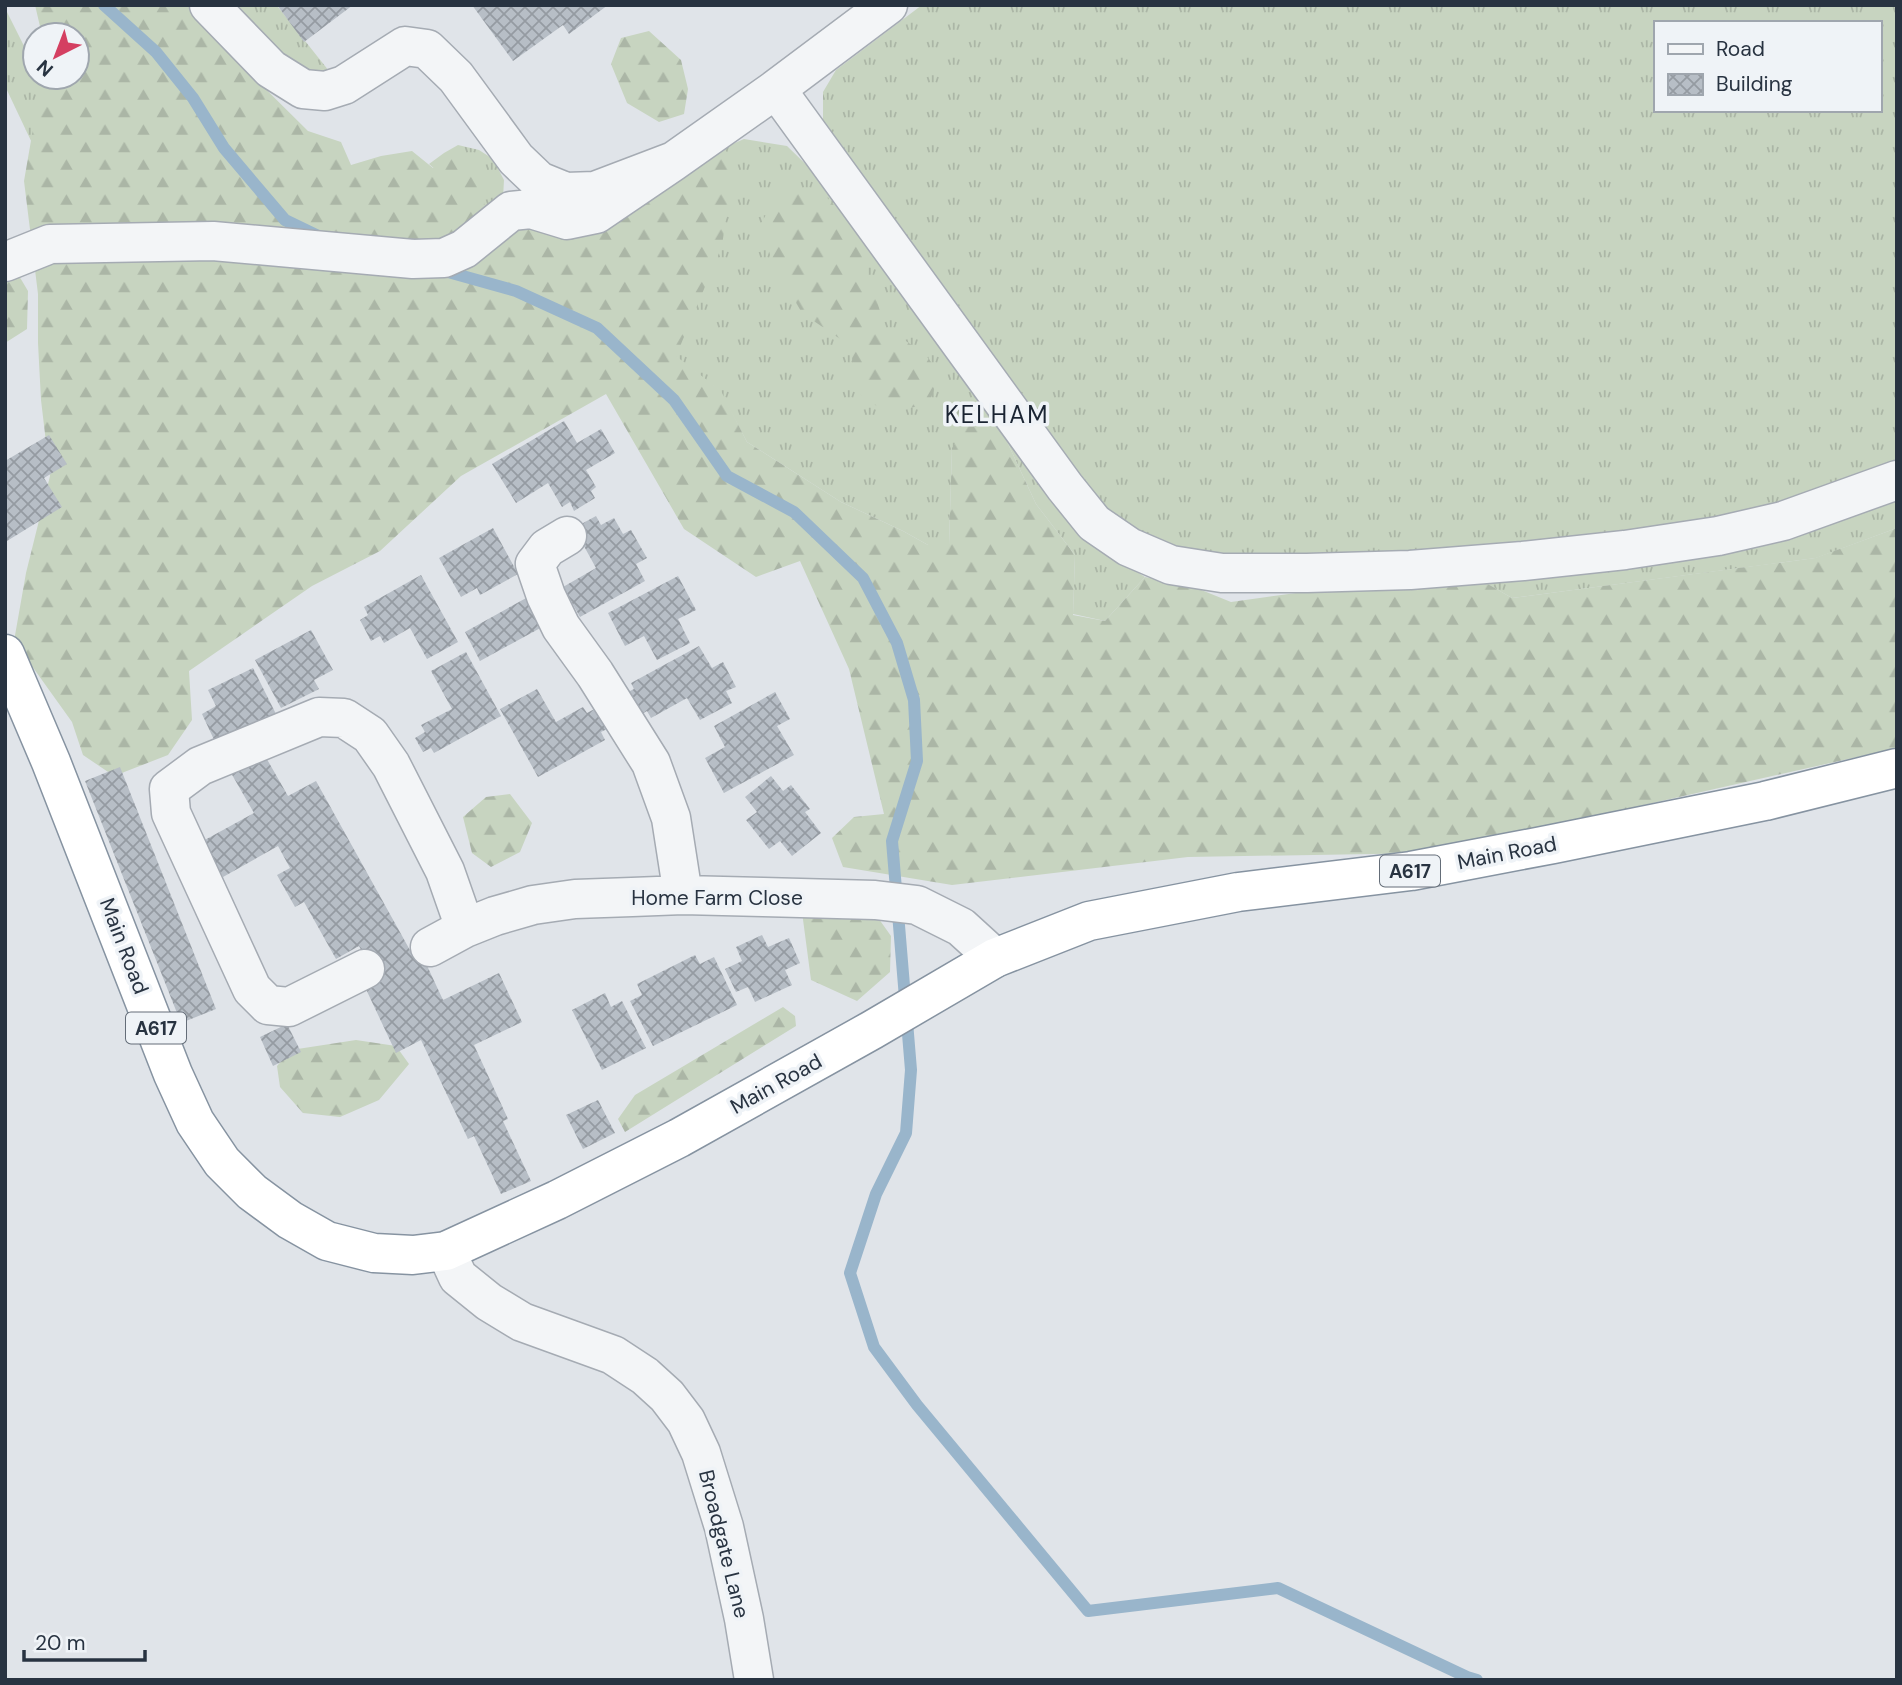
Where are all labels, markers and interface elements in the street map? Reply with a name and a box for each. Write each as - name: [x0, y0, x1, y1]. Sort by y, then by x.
- north arrow: [21, 21, 91, 91]
- legend: [1654, 21, 1881, 112]
- text: Road: [1716, 35, 1765, 63]
- text: N: [31, 54, 58, 82]
- text: Building: [1716, 70, 1793, 98]
- district label: KELHAM: [945, 399, 1049, 430]
- street label: Main Road: [1455, 830, 1559, 876]
- road number: A617: [1380, 856, 1440, 886]
- street label: Home Farm Close: [631, 884, 803, 912]
- street label: Main Road: [93, 894, 155, 998]
- road number: A617: [126, 1012, 186, 1044]
- street label: Main Road: [725, 1047, 827, 1121]
- street label: Broadgate Lane: [692, 1467, 756, 1621]
- scale bar: [24, 1618, 145, 1662]
- text: 20 m: [35, 1629, 86, 1657]

